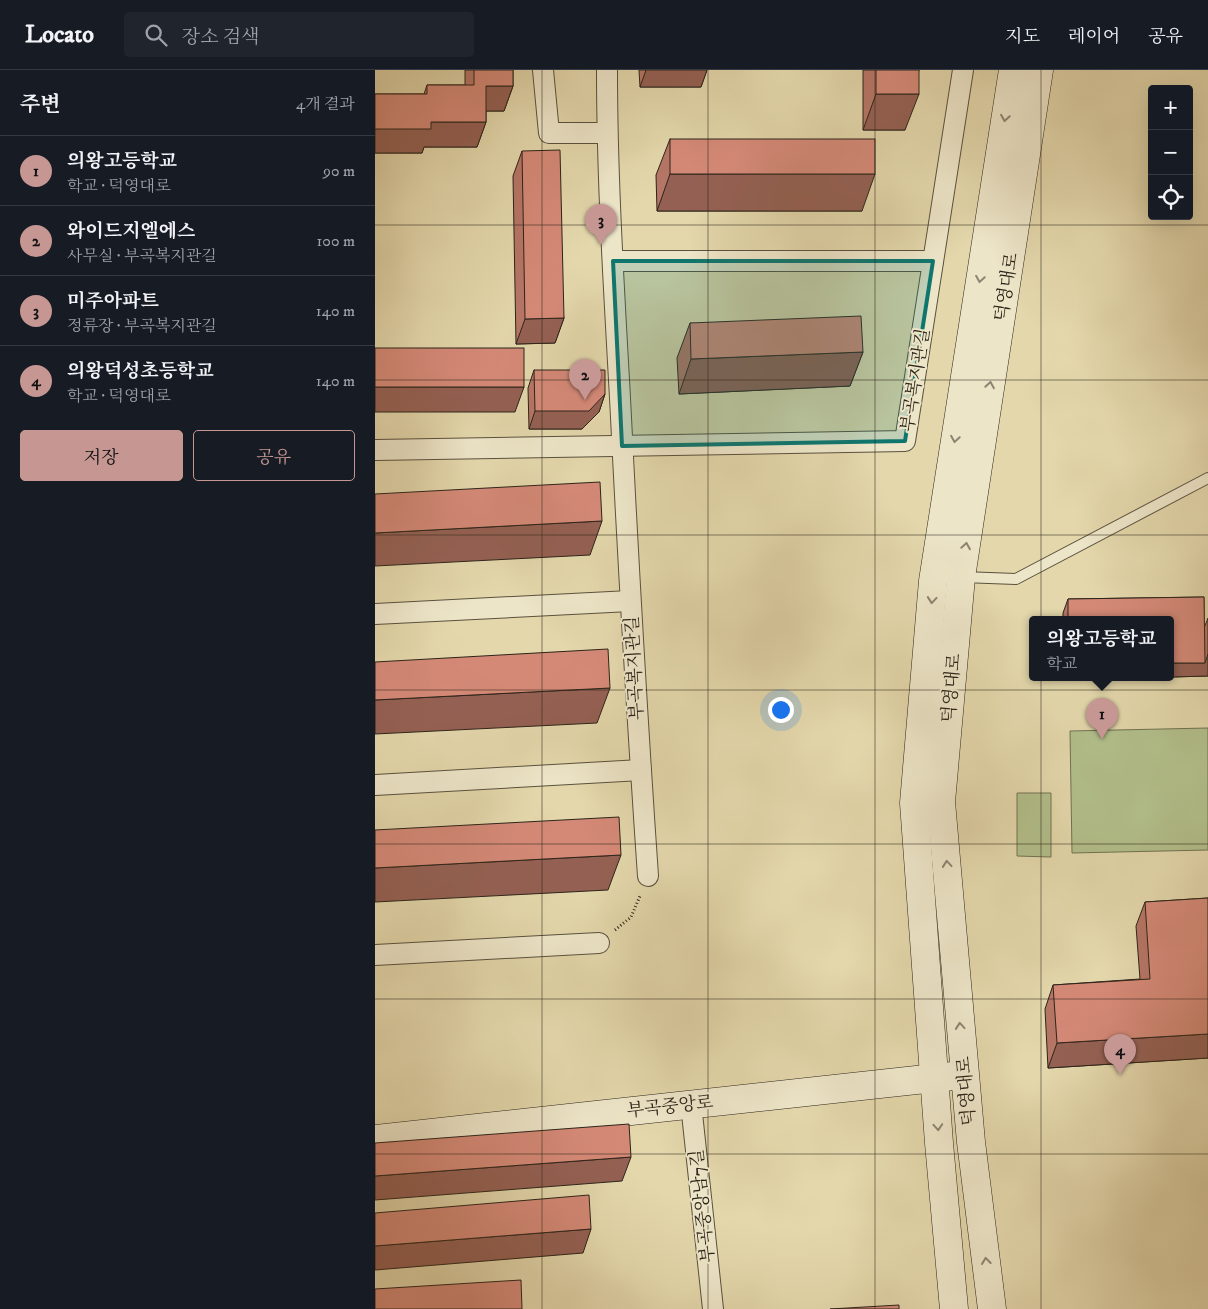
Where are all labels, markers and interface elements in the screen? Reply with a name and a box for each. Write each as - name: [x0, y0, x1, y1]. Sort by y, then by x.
- search box: [124, 12, 474, 57]
- text: Locato: [25, 20, 94, 50]
- icon: search: [142, 21, 170, 49]
- text: 장소 검색: [182, 26, 259, 49]
- text: 지도: [1005, 26, 1040, 48]
- text: 레이어: [1068, 26, 1120, 48]
- text: 공유: [1148, 26, 1183, 48]
- map controls: [1148, 85, 1193, 220]
- button: +: [1148, 85, 1193, 130]
- text: 주변: [20, 92, 61, 118]
- text: 4개 결과: [296, 94, 355, 114]
- one-way arrow: [1001, 114, 1011, 123]
- button: −: [1148, 130, 1193, 175]
- text: 의왕고등학교: [67, 150, 177, 173]
- text: 1: [33, 161, 39, 181]
- text: 90 m: [323, 161, 355, 181]
- button: locate: [1148, 175, 1193, 220]
- text: 학교 · 덕영대로: [67, 176, 170, 196]
- pin: 3: [585, 204, 617, 245]
- text: 와이드지엘에스: [67, 220, 195, 243]
- text: 2: [32, 231, 40, 251]
- text: 100 m: [317, 231, 355, 251]
- text: 사무실 · 부곡복지관길: [67, 246, 217, 266]
- street label: 덕영대로: [991, 251, 1023, 323]
- one-way arrow: [976, 274, 986, 283]
- text: 미주아파트: [67, 290, 159, 313]
- text: 3: [33, 301, 39, 321]
- text: 140 m: [316, 301, 355, 321]
- text: 정류장 · 부곡복지관길: [67, 316, 217, 336]
- street label: 부곡복지관길: [897, 327, 935, 433]
- pin: 2: [569, 359, 601, 400]
- text: 의왕덕성초등학교: [67, 360, 214, 383]
- text: 4: [31, 371, 41, 391]
- text: 140 m: [316, 371, 355, 391]
- one-way arrow: [985, 381, 995, 390]
- text: 학교 · 덕영대로: [67, 386, 170, 406]
- button: 저장: [20, 430, 183, 481]
- button: 공유: [193, 430, 355, 481]
- one-way arrow: [951, 435, 961, 444]
- one-way arrow: [960, 542, 970, 550]
- one-way arrow: [927, 596, 938, 604]
- street label: 부곡복지관길: [621, 615, 649, 721]
- popup: [1029, 616, 1174, 681]
- text: 의왕고등학교: [1046, 628, 1157, 651]
- street label: 덕영대로: [938, 652, 966, 724]
- text: 학교: [1046, 654, 1077, 674]
- your location: [768, 697, 794, 723]
- pin: 1: [1086, 698, 1118, 739]
- one-way arrow: [941, 860, 952, 868]
- one-way arrow: [955, 1022, 966, 1030]
- pin: 4: [1104, 1034, 1136, 1075]
- street label: 덕영대로: [953, 1055, 981, 1127]
- street label: 부곡중앙로: [626, 1092, 714, 1122]
- one-way arrow: [932, 1123, 943, 1131]
- street label: 부곡중앙남7길: [686, 1148, 720, 1264]
- one-way arrow: [981, 1256, 992, 1264]

